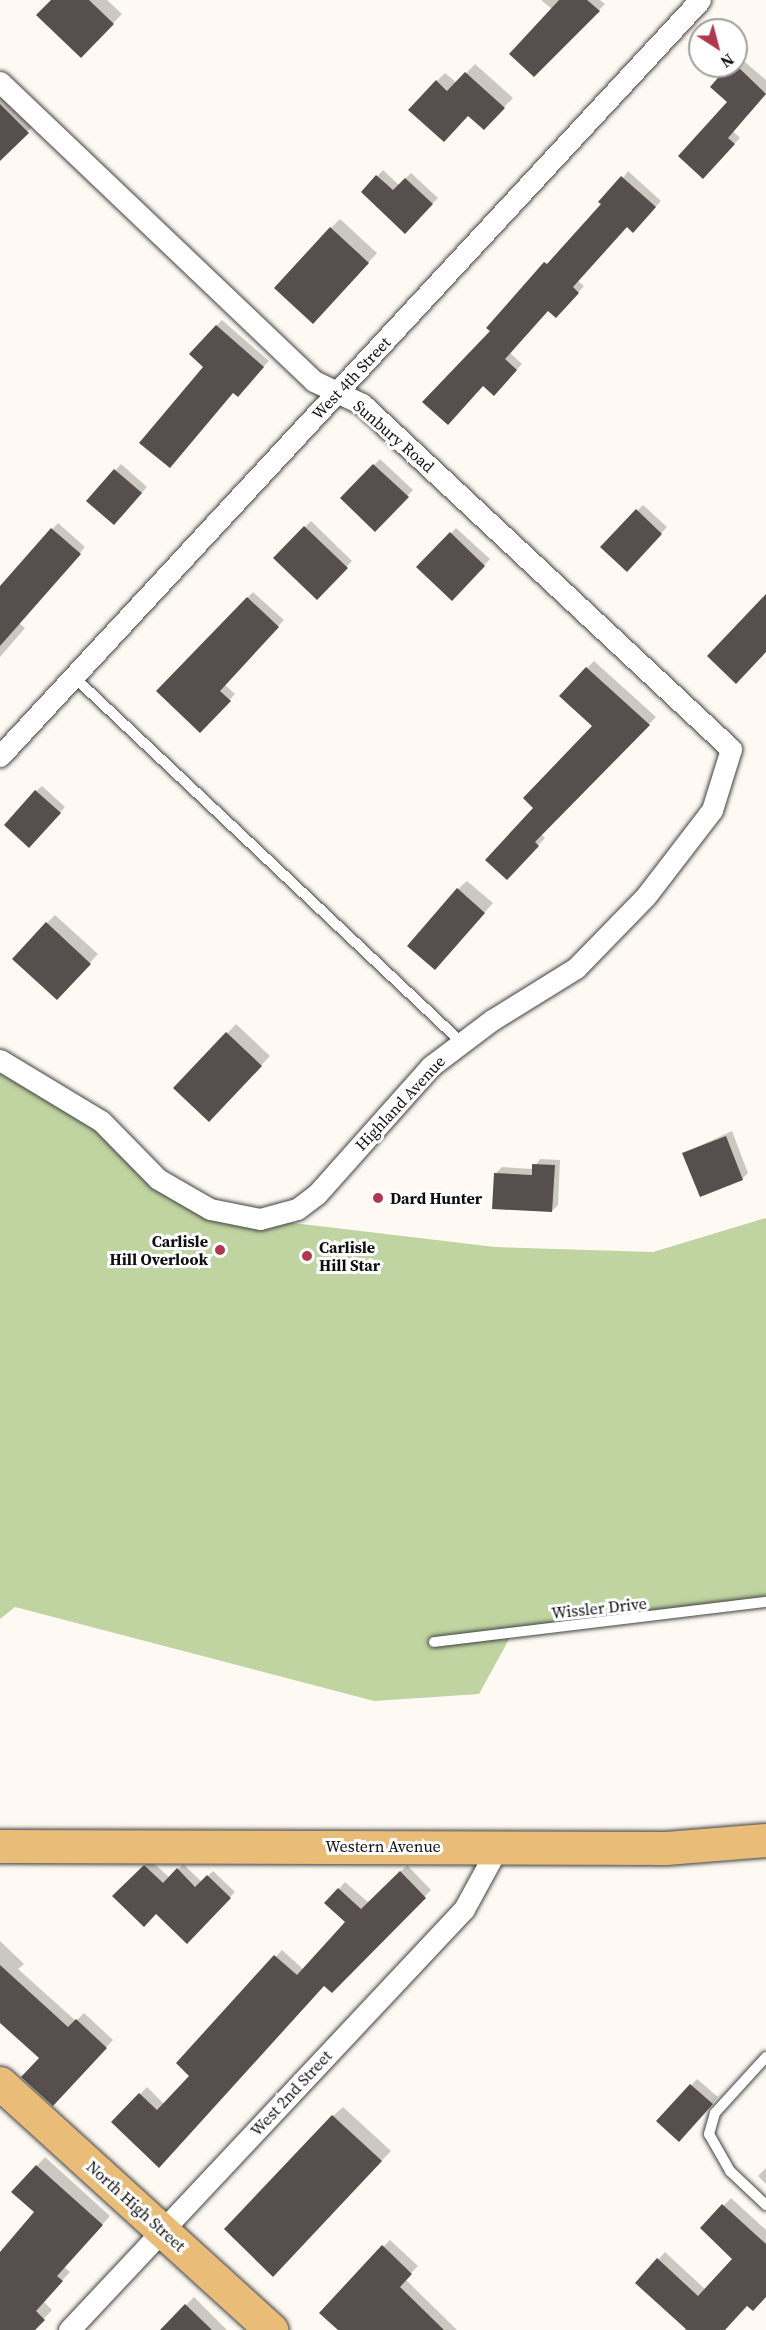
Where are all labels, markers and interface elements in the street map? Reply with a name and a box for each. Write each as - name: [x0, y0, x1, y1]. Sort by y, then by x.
- north arrow: [688, 18, 748, 78]
- text: N: [716, 49, 739, 73]
- street label: West 4th Street: [308, 333, 394, 423]
- street label: Sunbury Road: [350, 396, 438, 476]
- street label: Highland Avenue: [351, 1052, 449, 1154]
- place label: Dard Hunter: [390, 1188, 482, 1208]
- marker: Dard Hunter: [371, 1191, 385, 1205]
- place label: Carlisle Hill Overlook: [109, 1231, 208, 1269]
- place label: Carlisle Hill Star: [319, 1237, 380, 1275]
- marker: Carlisle Hill Overlook: [213, 1243, 227, 1257]
- marker: Carlisle Hill Star: [300, 1249, 314, 1263]
- street label: Wissler Drive: [550, 1593, 648, 1623]
- street label: Western Avenue: [325, 1836, 441, 1856]
- street label: West 2nd Street: [246, 2046, 336, 2140]
- street label: North High Street: [83, 2157, 189, 2255]

